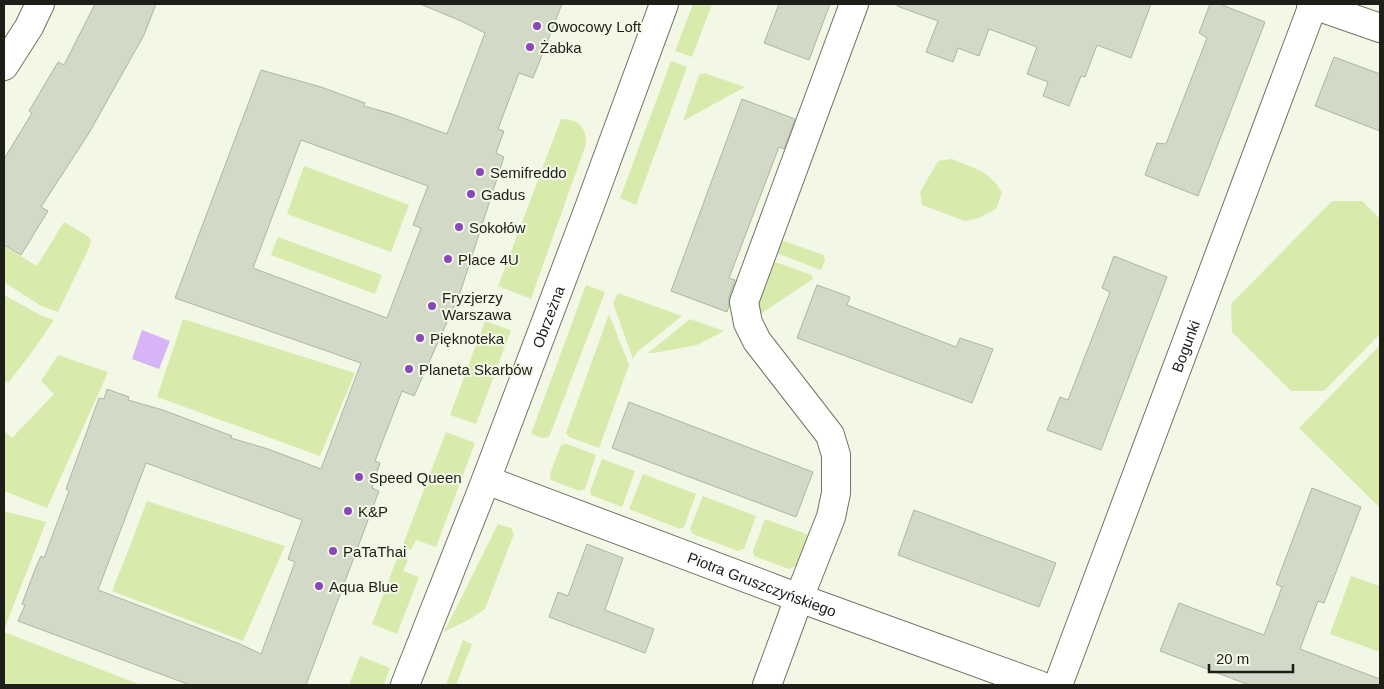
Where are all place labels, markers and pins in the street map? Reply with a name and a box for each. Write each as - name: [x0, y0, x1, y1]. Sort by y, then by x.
- place label: Owocowy Loft: [547, 18, 642, 35]
- marker: Owocowy Loft: [531, 20, 543, 32]
- place label: Żabka: [540, 39, 582, 56]
- marker: Żabka: [524, 41, 536, 53]
- place label: Semifreddo: [490, 164, 567, 181]
- marker: Semifreddo: [474, 166, 486, 178]
- place label: Gadus: [481, 186, 525, 203]
- marker: Gadus: [465, 188, 477, 200]
- place label: Sokołów: [469, 219, 526, 236]
- marker: Sokołów: [453, 221, 465, 233]
- place label: Place 4U: [458, 251, 519, 268]
- marker: Place 4U: [442, 253, 454, 265]
- place label: Fryzjerzy Warszawa: [442, 289, 512, 323]
- marker: Fryzjerzy Warszawa: [426, 300, 438, 312]
- place label: Pięknoteka: [430, 330, 505, 347]
- marker: Pięknoteka: [414, 332, 426, 344]
- place label: Planeta Skarbów: [419, 361, 533, 378]
- marker: Planeta Skarbów: [403, 363, 415, 375]
- place label: Speed Queen: [369, 469, 462, 486]
- marker: Speed Queen: [353, 471, 365, 483]
- place label: K&P: [358, 503, 388, 520]
- marker: K&P: [342, 505, 354, 517]
- place label: PaTaThai: [343, 543, 406, 560]
- marker: PaTaThai: [327, 545, 339, 557]
- place label: Aqua Blue: [329, 578, 398, 595]
- marker: Aqua Blue: [313, 580, 325, 592]

